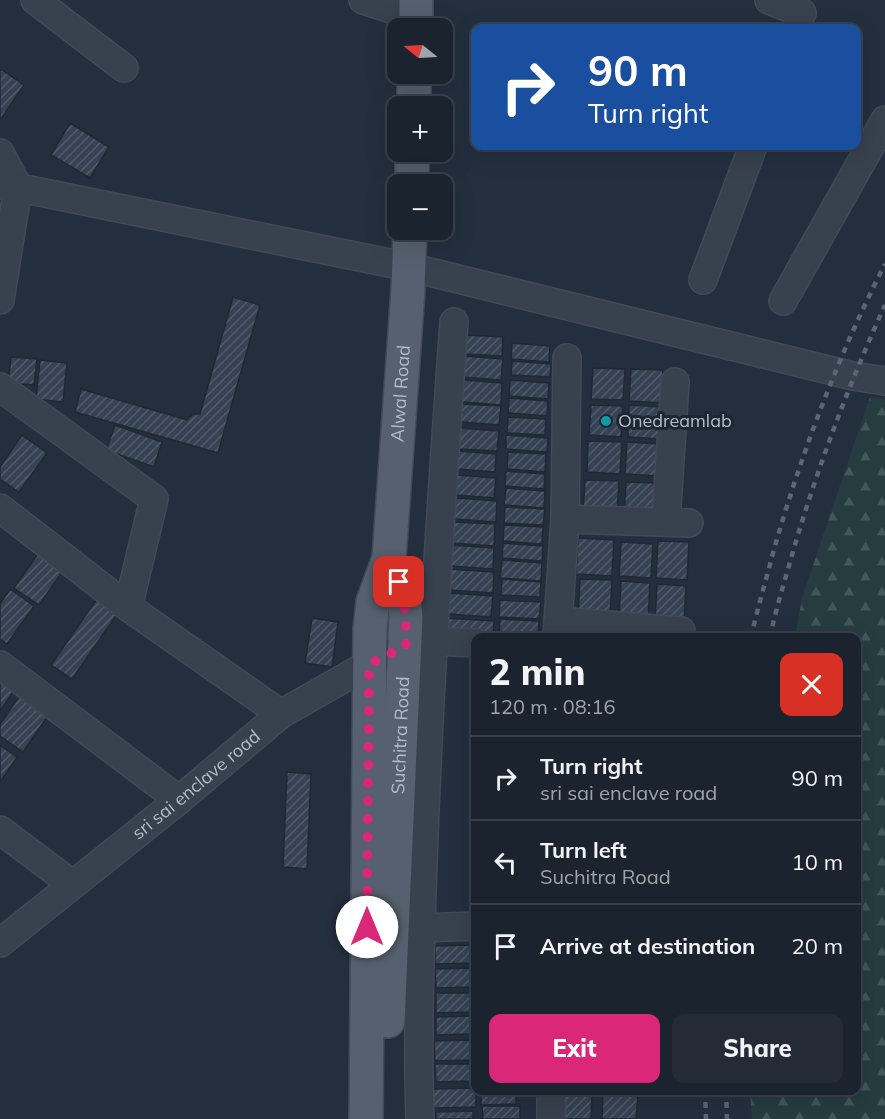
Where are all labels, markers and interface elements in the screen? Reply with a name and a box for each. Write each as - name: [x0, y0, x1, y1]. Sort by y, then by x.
- north arrow: [387, 18, 453, 84]
- map controls: [387, 18, 453, 240]
- text: 90 m: [588, 44, 688, 97]
- icon: right: [489, 48, 567, 126]
- button: +: [387, 96, 453, 162]
- text: Turn right: [588, 96, 708, 130]
- button: −: [387, 174, 453, 240]
- street label: Alwal Road: [385, 344, 415, 443]
- place label: Onedreamlab: [618, 409, 732, 432]
- marker: Onedreamlab: [599, 414, 613, 428]
- pin: [373, 556, 424, 607]
- icon: arrive: [382, 565, 415, 598]
- text: 2 min: [489, 649, 585, 694]
- button: close: [780, 653, 843, 716]
- street label: Suchitra Road: [386, 676, 414, 795]
- text: 120 m · 08:16: [489, 694, 615, 719]
- street label: sri sai enclave road: [127, 725, 265, 844]
- text: Turn right: [540, 752, 643, 780]
- icon: right: [489, 762, 522, 795]
- text: 90 m: [792, 764, 843, 792]
- text: sri sai enclave road: [540, 780, 717, 805]
- text: Turn left: [540, 836, 627, 864]
- icon: left: [489, 846, 522, 879]
- text: 10 m: [792, 848, 843, 876]
- text: Suchitra Road: [540, 864, 671, 889]
- position arrow: [335, 895, 399, 959]
- icon: arrive: [489, 930, 522, 963]
- text: Arrive at destination: [540, 932, 755, 960]
- text: 20 m: [792, 932, 843, 960]
- button: Exit: [489, 1014, 660, 1083]
- button: Share: [672, 1014, 843, 1083]

